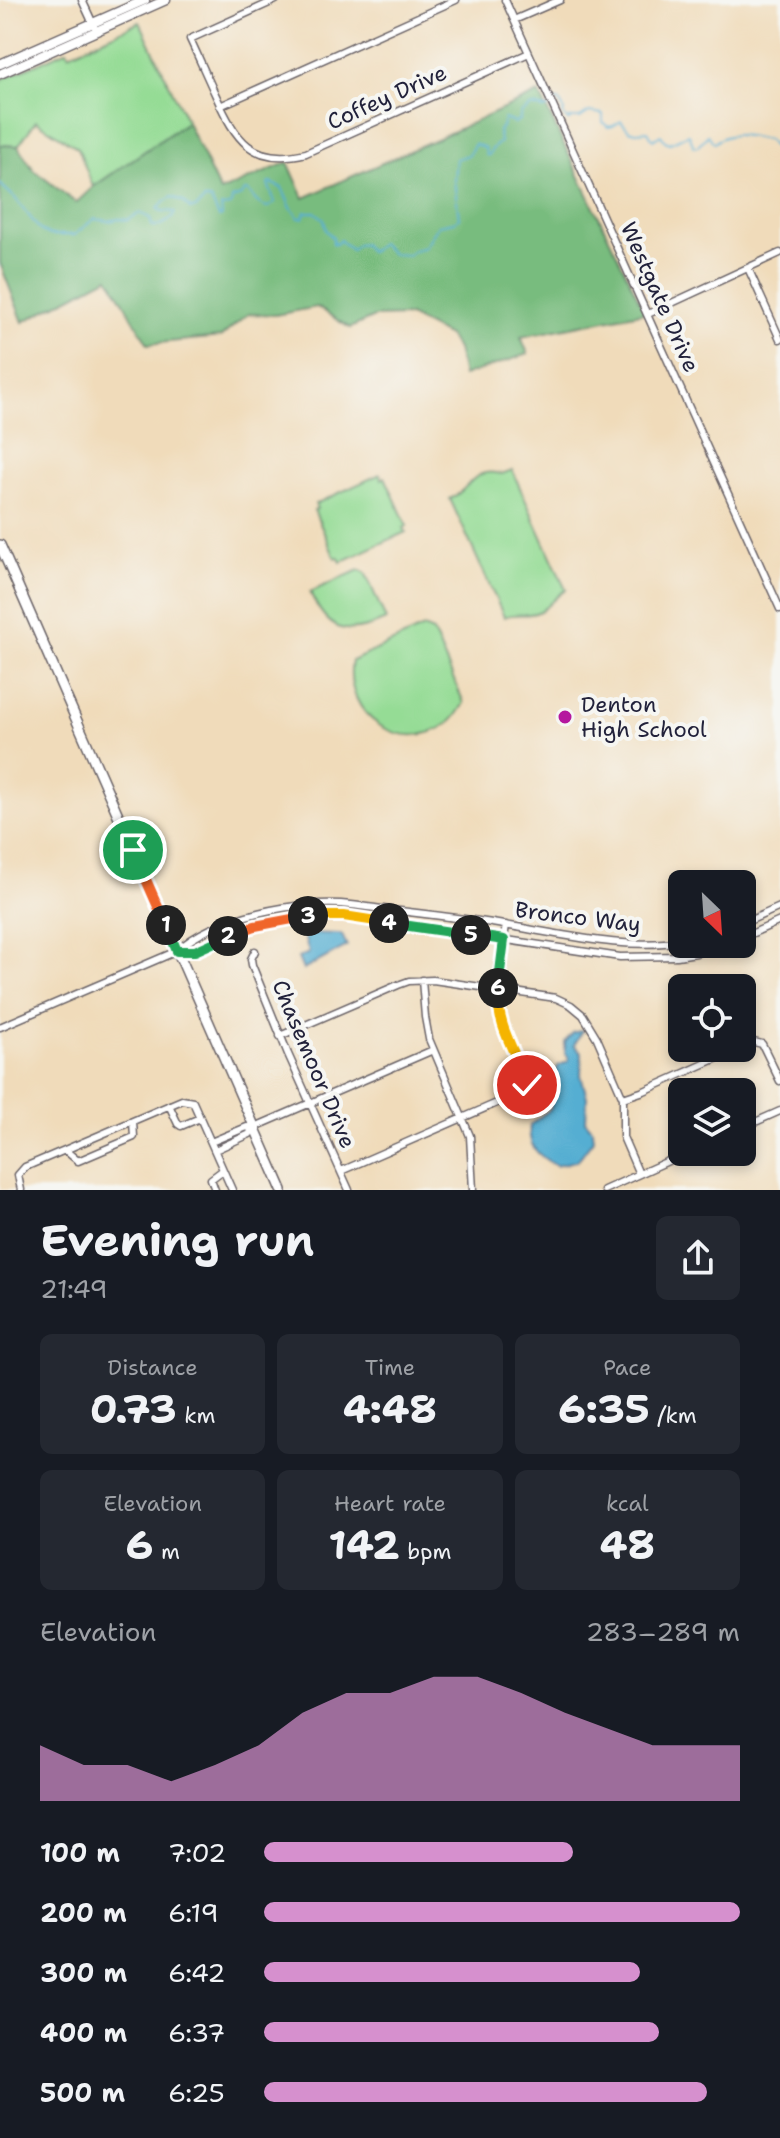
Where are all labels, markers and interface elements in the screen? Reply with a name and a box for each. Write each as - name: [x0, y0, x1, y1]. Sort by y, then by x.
- street label: Coffey Drive: [323, 58, 451, 136]
- street label: Westgate Drive: [614, 217, 706, 377]
- place label: Denton High School: [581, 690, 707, 744]
- marker: Denton High School: [556, 708, 574, 726]
- pin: [99, 816, 167, 884]
- icon: arrive: [111, 828, 155, 872]
- north arrow: [668, 870, 756, 958]
- map controls: [668, 870, 756, 1166]
- street label: Bronco Way: [513, 895, 643, 939]
- pin: 3: [288, 896, 328, 936]
- text: 3: [300, 901, 316, 930]
- pin: 4: [369, 903, 409, 943]
- pin: 1: [146, 905, 186, 945]
- text: 4: [381, 908, 397, 937]
- text: 1: [161, 910, 171, 939]
- pin: 5: [451, 915, 491, 955]
- pin: 2: [208, 916, 248, 956]
- text: 5: [464, 920, 478, 949]
- text: 2: [220, 921, 236, 950]
- pin: 6: [478, 968, 518, 1008]
- text: 6: [490, 973, 506, 1002]
- button: locate: [668, 974, 756, 1062]
- street label: Chasemoor Drive: [265, 975, 363, 1153]
- pin: [493, 1051, 561, 1119]
- icon: check: [505, 1063, 549, 1107]
- button: layers: [668, 1078, 756, 1166]
- text: Evening run: [40, 1211, 314, 1270]
- button: share: [656, 1216, 740, 1300]
- text: 21:49: [40, 1271, 108, 1306]
- text: Distance: [108, 1353, 198, 1382]
- text: Time: [365, 1353, 415, 1382]
- text: Pace: [603, 1353, 652, 1382]
- text: 0.73: [90, 1382, 177, 1436]
- text: 4:48: [343, 1382, 437, 1436]
- text: 6:35: [558, 1382, 650, 1436]
- text: km: [177, 1401, 215, 1430]
- text: /km: [650, 1401, 697, 1430]
- text: Elevation: [103, 1489, 202, 1518]
- text: Heart rate: [334, 1489, 446, 1518]
- text: kcal: [606, 1489, 649, 1518]
- text: 6: [125, 1518, 153, 1572]
- text: 142: [329, 1518, 400, 1572]
- text: 48: [599, 1518, 655, 1572]
- text: m: [153, 1537, 180, 1566]
- text: bpm: [400, 1537, 451, 1566]
- text: Elevation: [40, 1614, 156, 1649]
- text: 283–289 m: [586, 1614, 740, 1649]
- text: 100 m: [40, 1835, 120, 1870]
- text: 7:02: [168, 1835, 226, 1870]
- text: 200 m: [40, 1895, 127, 1930]
- text: 6:19: [168, 1895, 219, 1930]
- text: 300 m: [40, 1955, 127, 1990]
- text: 6:42: [168, 1955, 225, 1990]
- text: 400 m: [40, 2015, 127, 2050]
- text: 6:37: [168, 2015, 225, 2050]
- text: 500 m: [40, 2075, 125, 2110]
- text: 6:25: [168, 2075, 225, 2110]

